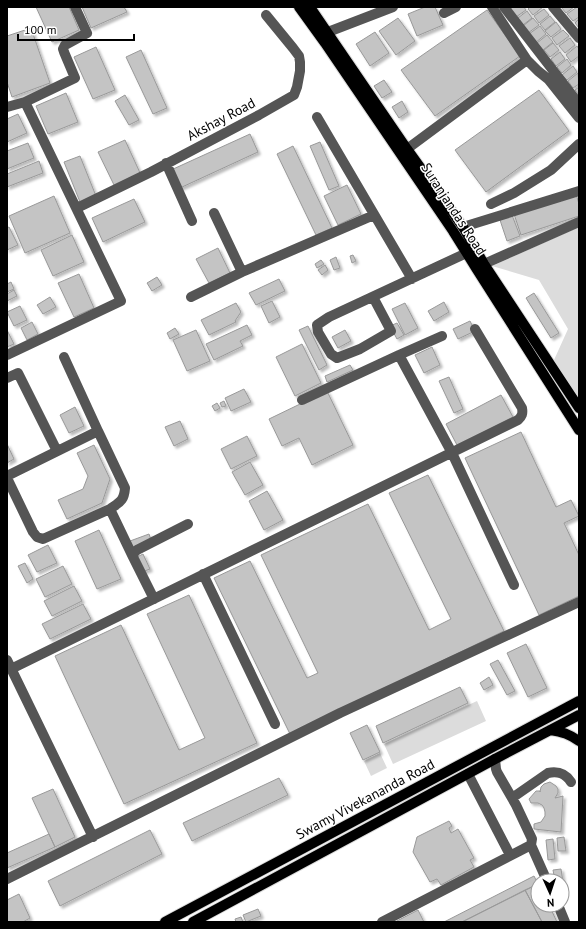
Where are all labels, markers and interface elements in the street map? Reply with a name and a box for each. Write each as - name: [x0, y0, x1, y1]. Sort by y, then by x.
- scale bar: [18, 16, 134, 42]
- text: 100 m: [24, 22, 57, 37]
- street label: Akshay Road: [184, 93, 258, 145]
- street label: Suranjandas Road: [417, 159, 491, 259]
- street label: Swamy Vivekananda Road: [293, 755, 437, 843]
- north arrow: [530, 873, 570, 913]
- text: N: [547, 896, 555, 910]

